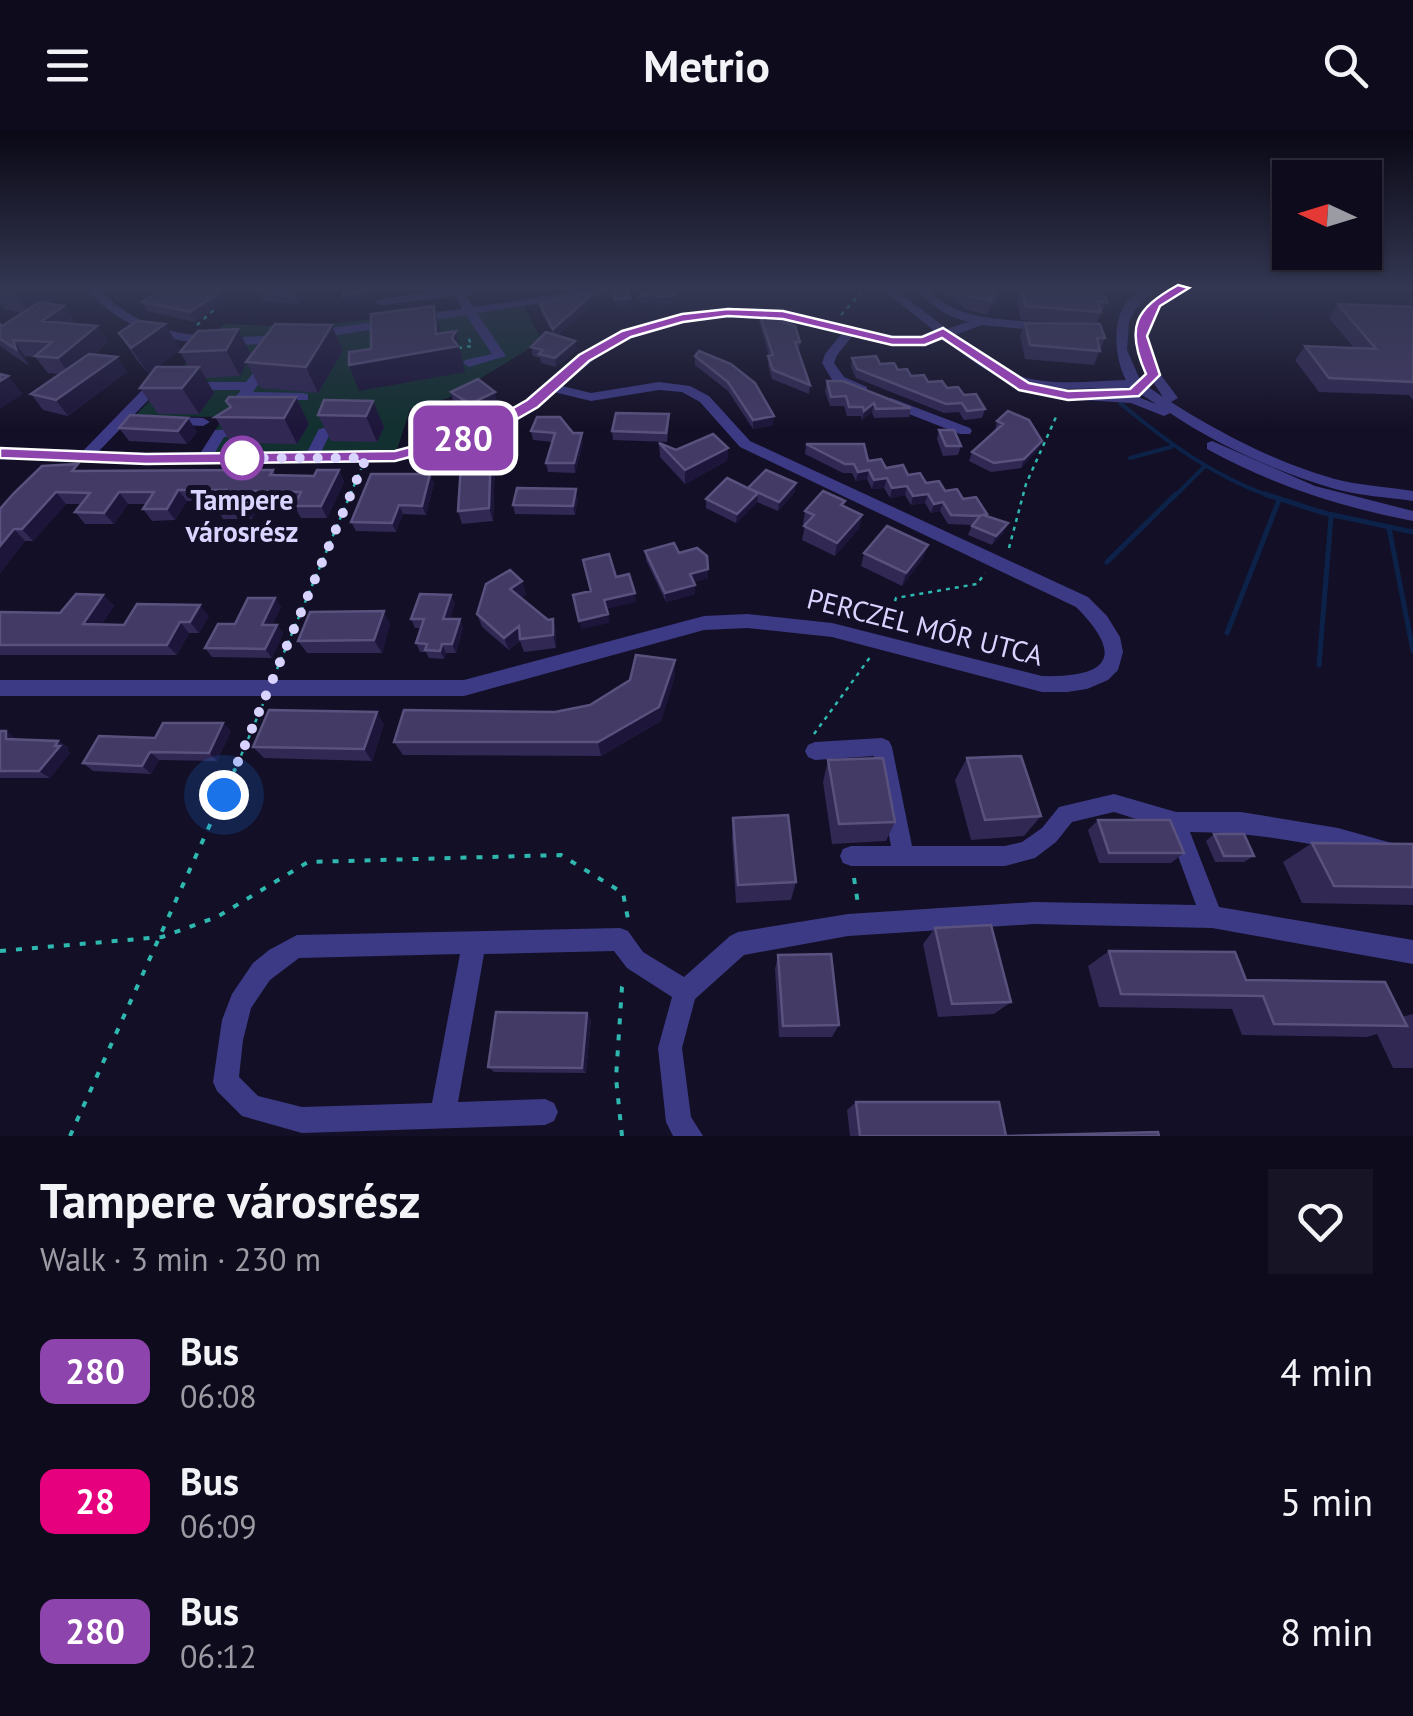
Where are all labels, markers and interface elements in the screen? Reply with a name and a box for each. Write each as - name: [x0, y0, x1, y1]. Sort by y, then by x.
- text: Metrio: [643, 36, 770, 94]
- icon: menu: [40, 38, 95, 93]
- icon: search: [1318, 38, 1373, 93]
- north arrow: [1272, 160, 1382, 270]
- map controls: [1272, 160, 1382, 270]
- line badge: 280: [406, 406, 520, 470]
- text: 280: [433, 415, 493, 461]
- marker: Tampere városrész: [221, 437, 263, 479]
- place label: Tampere városrész: [185, 481, 298, 550]
- street label: PERCZEL MÓR UTCA: [803, 579, 1048, 674]
- your location: [199, 770, 249, 820]
- text: Tampere városrész: [40, 1169, 420, 1231]
- button: heart: [1268, 1169, 1373, 1274]
- text: Walk · 3 min · 230 m: [40, 1238, 321, 1280]
- text: Bus: [180, 1326, 239, 1375]
- text: 4 min: [1280, 1347, 1373, 1396]
- text: 280: [65, 1348, 125, 1394]
- text: 06:08: [180, 1375, 257, 1417]
- text: Bus: [180, 1456, 239, 1505]
- text: 5 min: [1280, 1477, 1373, 1526]
- text: 28: [75, 1478, 115, 1524]
- text: 06:09: [180, 1505, 257, 1547]
- text: Bus: [180, 1586, 239, 1635]
- text: 8 min: [1280, 1607, 1373, 1656]
- text: 280: [65, 1608, 125, 1654]
- text: 06:12: [180, 1635, 257, 1677]

